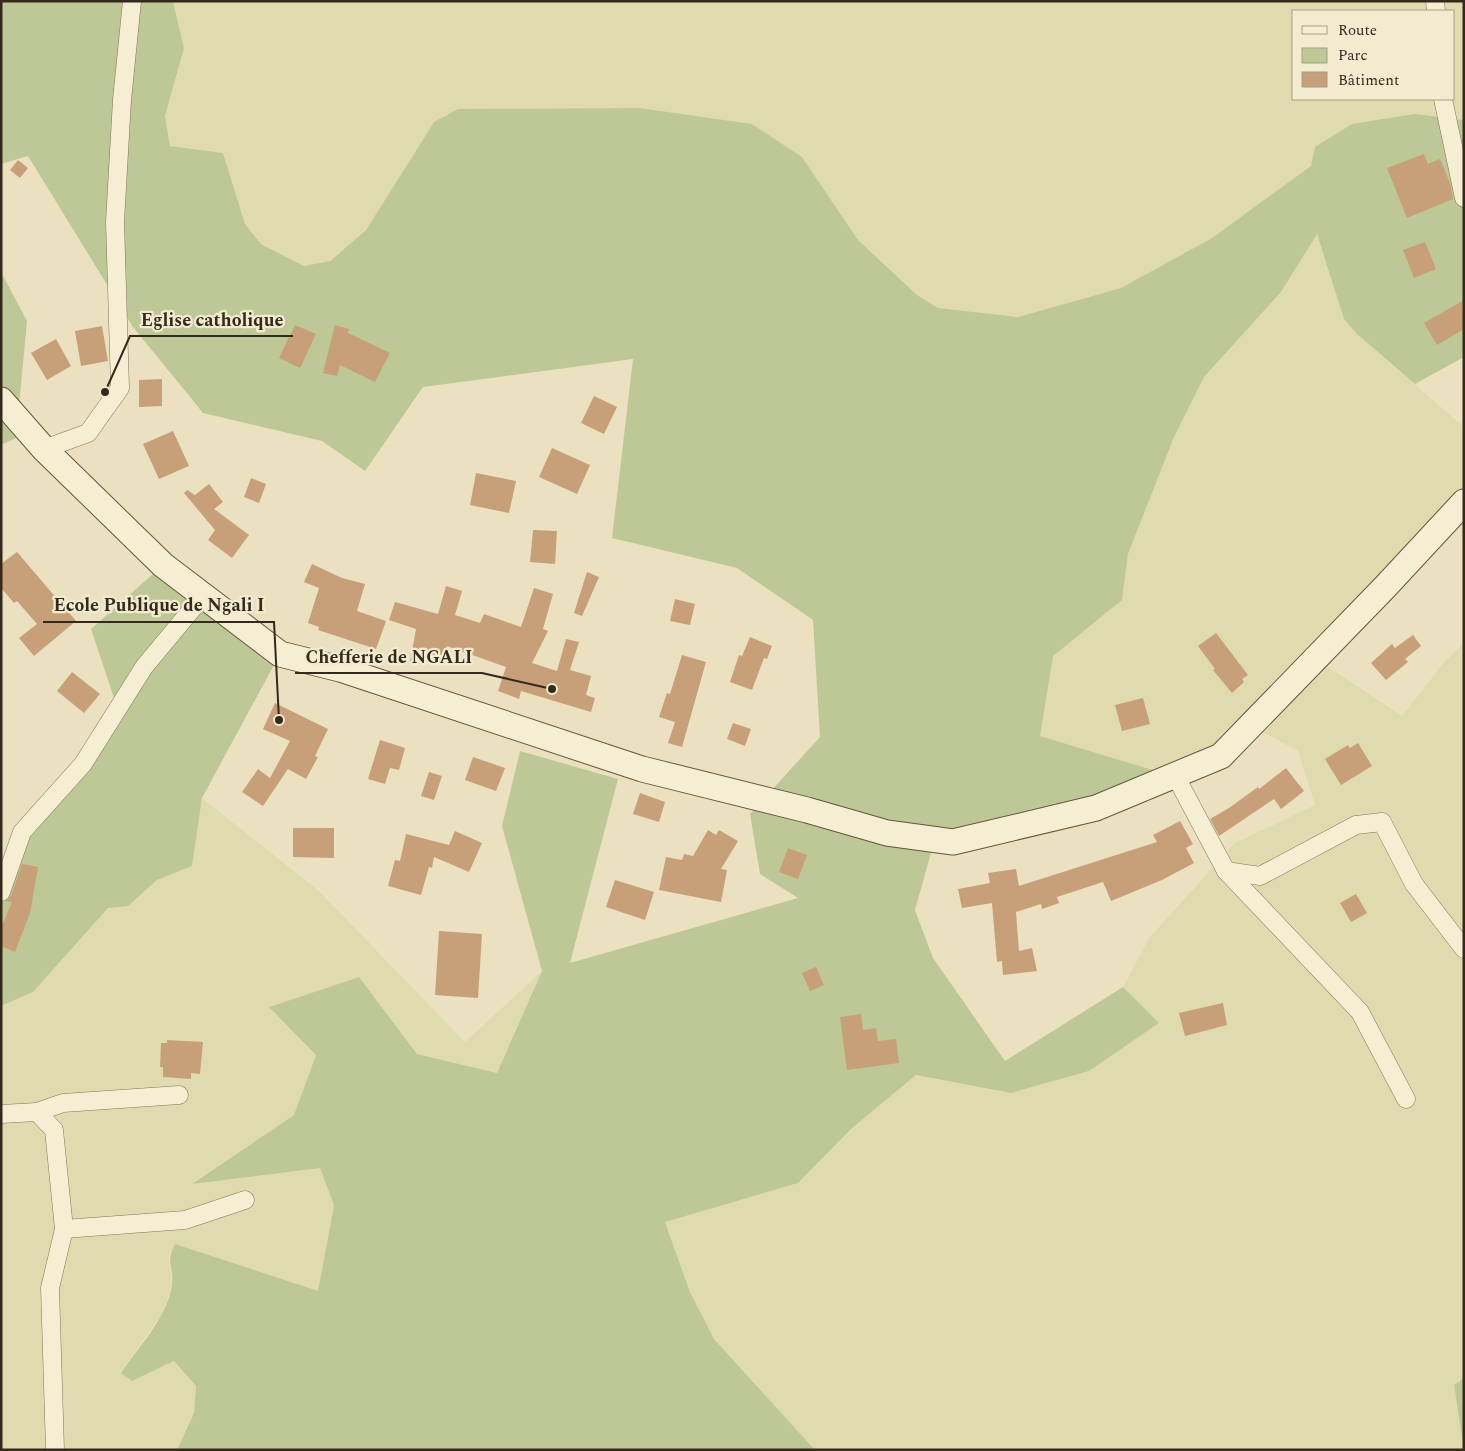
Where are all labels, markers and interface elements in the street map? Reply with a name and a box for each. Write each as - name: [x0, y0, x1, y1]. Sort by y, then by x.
- legend: [1292, 10, 1455, 100]
- text: Route: [1338, 19, 1377, 42]
- text: Parc: [1338, 44, 1368, 67]
- text: Bâtiment: [1338, 69, 1399, 92]
- callout: Eglise catholique: [130, 303, 293, 336]
- text: Eglise catholique: [141, 307, 283, 334]
- callout: Ecole Publique de Ngali I: [43, 589, 274, 622]
- text: Ecole Publique de Ngali I: [54, 592, 264, 619]
- callout: Chefferie de NGALI: [295, 640, 482, 673]
- text: Chefferie de NGALI: [305, 644, 473, 671]

